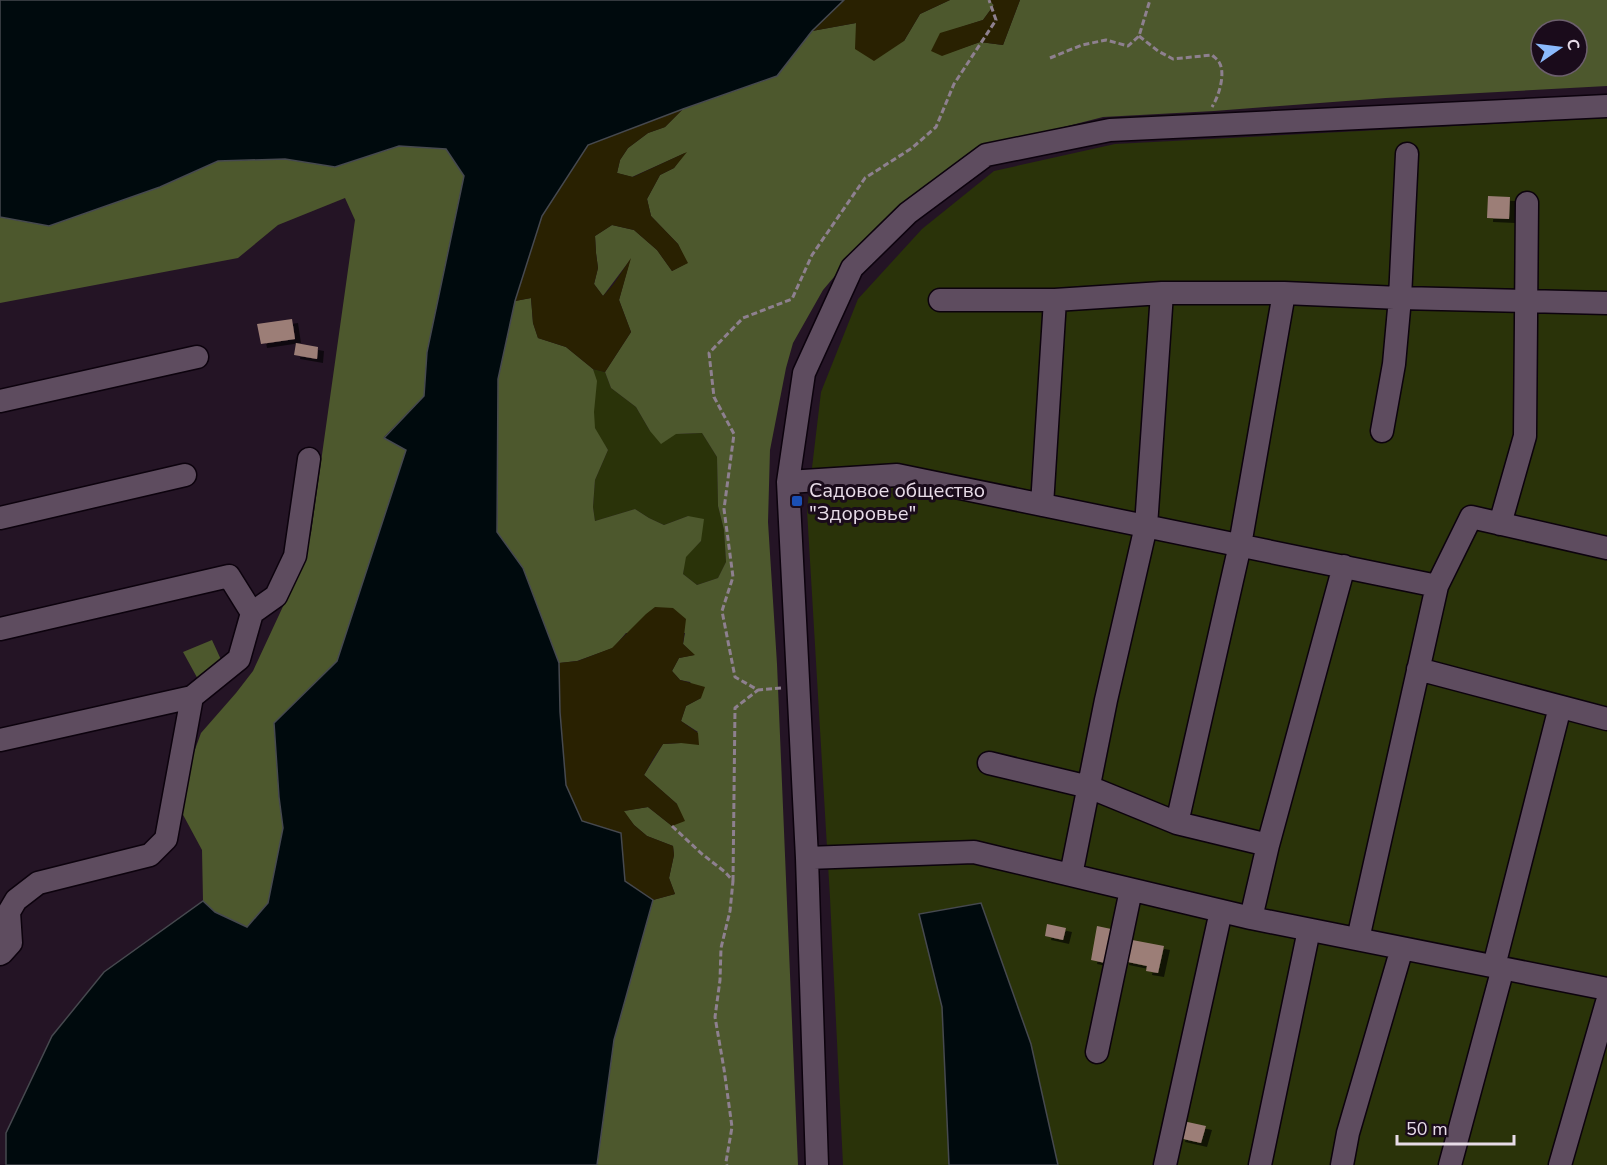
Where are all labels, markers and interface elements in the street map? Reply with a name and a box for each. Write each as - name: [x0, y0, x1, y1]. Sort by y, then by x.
- north arrow: [1529, 18, 1589, 78]
- text: С: [1561, 37, 1585, 53]
- place label: Садовое общество "Здоровье": [809, 477, 985, 527]
- marker: Садовое общество "Здоровье": [790, 494, 804, 508]
- scale bar: [1397, 1108, 1514, 1146]
- text: 50 m: [1406, 1117, 1448, 1141]

